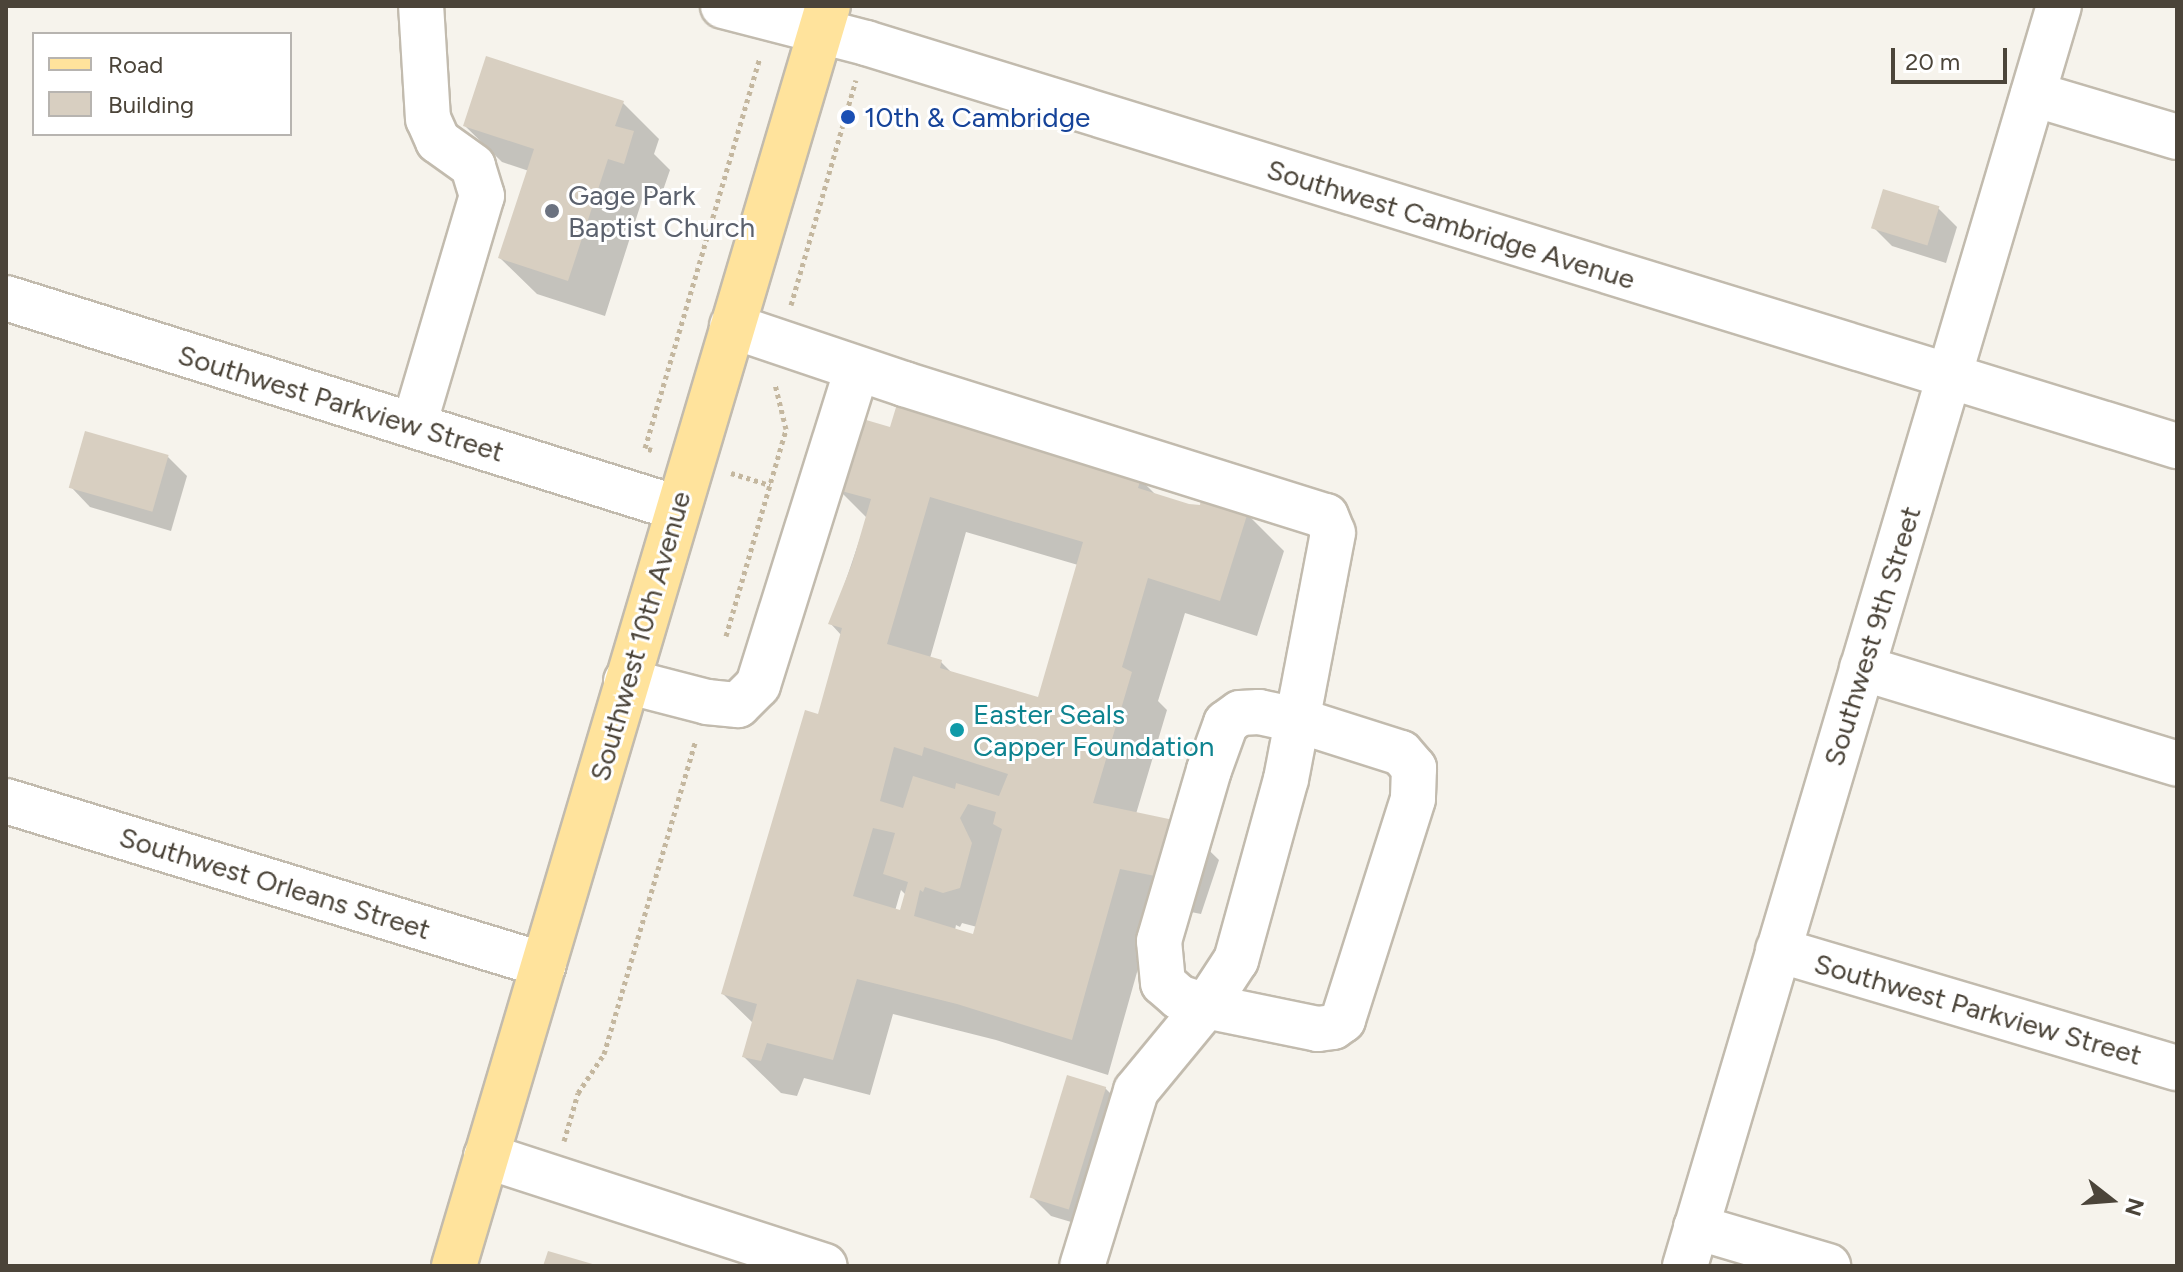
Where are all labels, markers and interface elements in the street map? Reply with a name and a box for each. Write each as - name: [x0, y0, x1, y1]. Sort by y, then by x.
- legend: [32, 32, 292, 136]
- scale bar: [1895, 32, 2011, 82]
- text: 20 m: [1905, 47, 1960, 76]
- text: Road: [108, 50, 163, 79]
- text: Building: [108, 90, 194, 119]
- place label: 10th & Cambridge: [864, 100, 1090, 134]
- marker: 10th & Cambridge: [839, 108, 857, 126]
- street label: Southwest Cambridge Avenue: [1263, 152, 1639, 296]
- place label: Gage Park Baptist Church: [568, 178, 755, 244]
- marker: Gage Park Baptist Church: [543, 202, 561, 220]
- street label: Southwest Parkview Street: [174, 337, 508, 469]
- street label: Southwest 10th Avenue: [583, 487, 697, 785]
- street label: Southwest 9th Street: [1816, 502, 1928, 770]
- place label: Easter Seals Capper Foundation: [973, 697, 1214, 763]
- marker: Easter Seals Capper Foundation: [948, 721, 966, 739]
- street label: Southwest Orleans Street: [115, 820, 435, 946]
- street label: Southwest Parkview Street: [1810, 946, 2146, 1072]
- north arrow: [2071, 1160, 2151, 1240]
- text: N: [2119, 1195, 2150, 1219]

